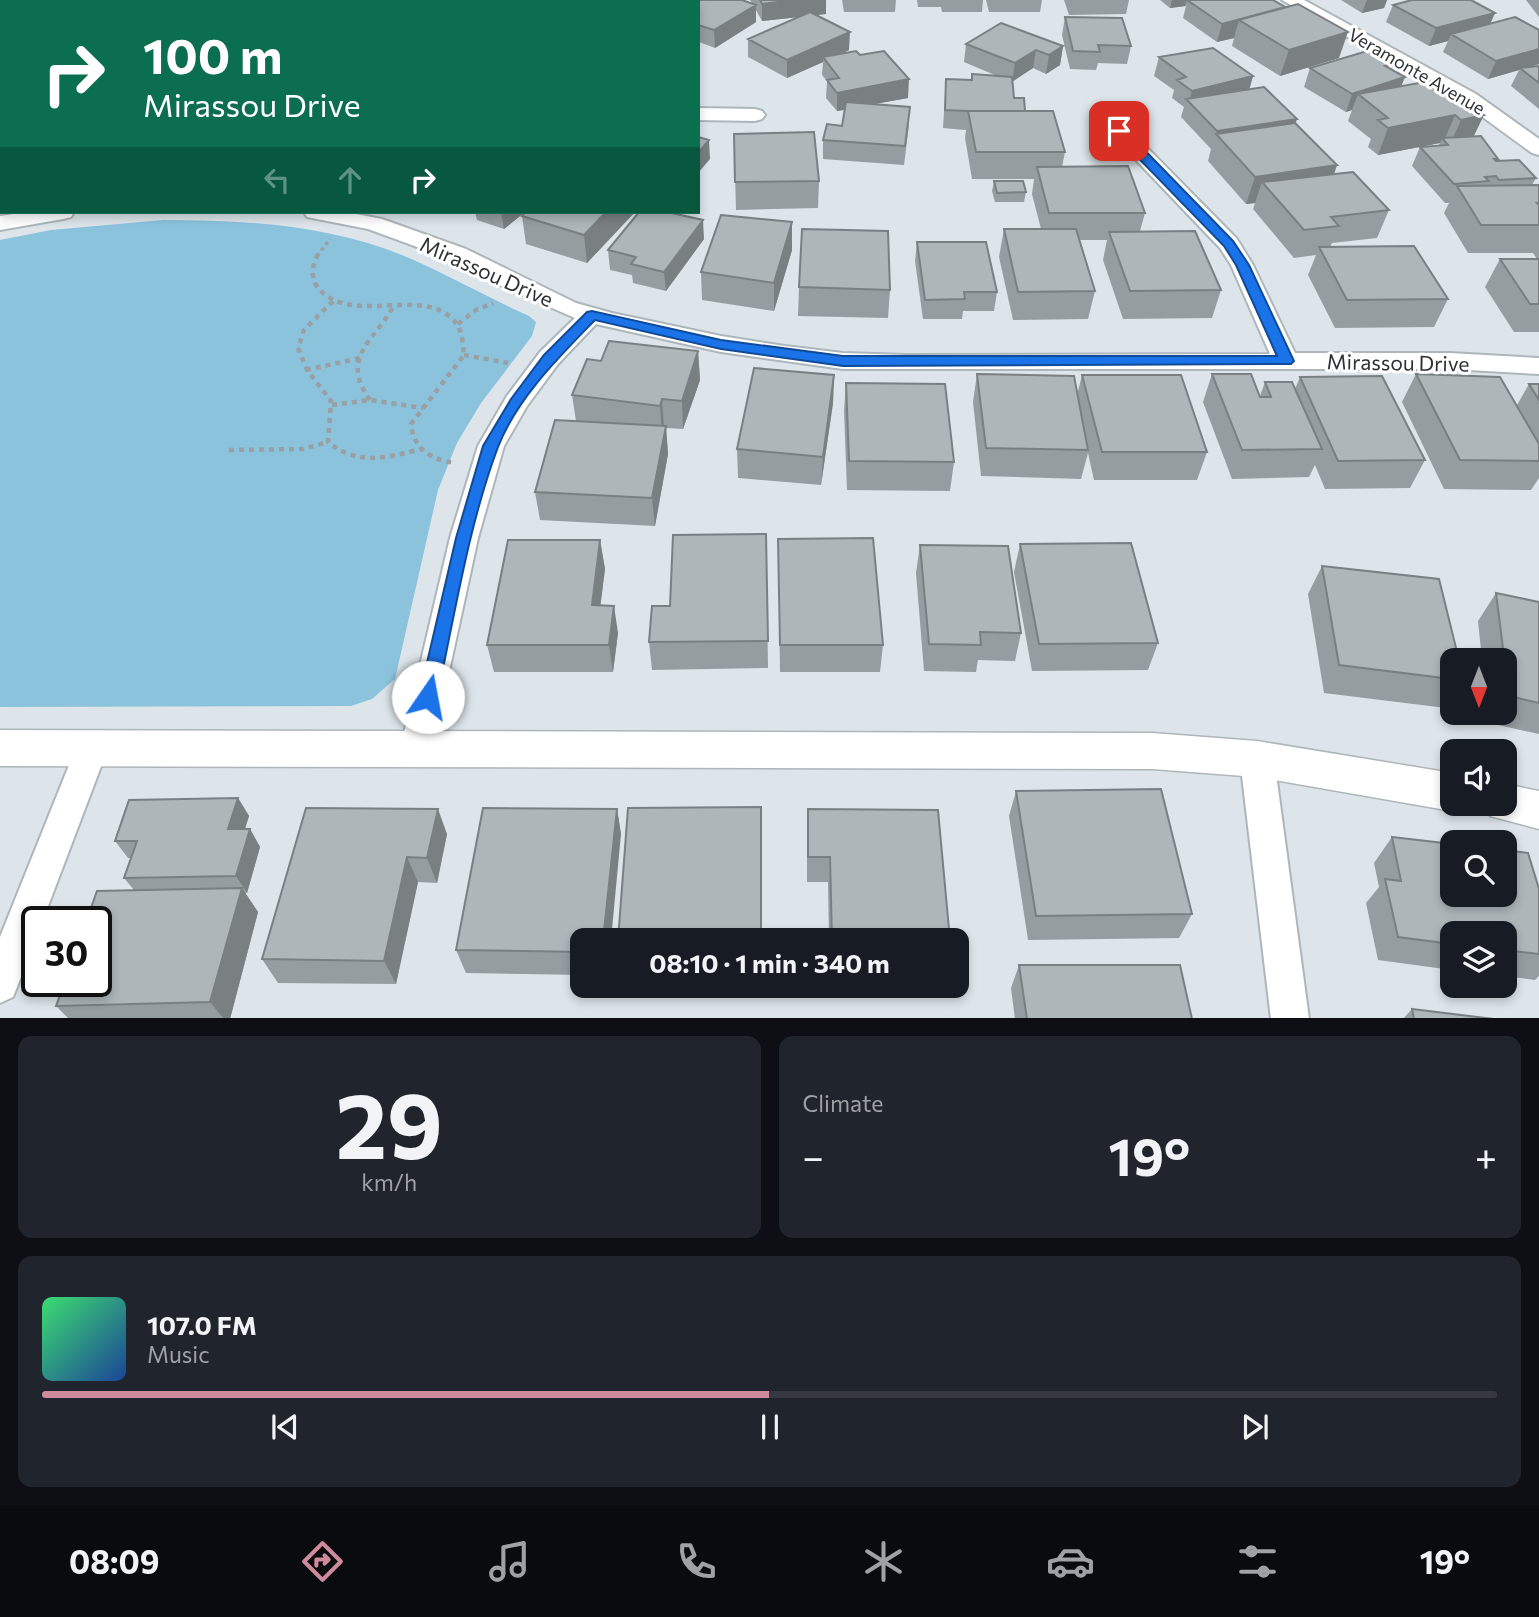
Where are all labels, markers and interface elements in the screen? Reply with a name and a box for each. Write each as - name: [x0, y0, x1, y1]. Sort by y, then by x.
- street label: Veramonte Avenue: [1345, 23, 1489, 119]
- text: 100 m: [143, 24, 282, 84]
- icon: right: [28, 28, 119, 119]
- text: Mirassou Drive: [143, 84, 361, 124]
- pin: [1089, 101, 1149, 161]
- icon: arrive: [1100, 112, 1138, 150]
- icon: left: [258, 161, 296, 199]
- icon: ahead: [331, 161, 369, 199]
- icon: right: [404, 161, 442, 199]
- street label: Mirassou Drive: [417, 231, 557, 311]
- street label: Mirassou Drive: [1326, 348, 1470, 376]
- north arrow: [1440, 648, 1517, 724]
- map controls: [1440, 648, 1517, 998]
- position arrow: [391, 660, 465, 734]
- button: sound: [1440, 739, 1517, 816]
- button: search: [1440, 830, 1517, 907]
- speed limit sign: 30: [21, 906, 112, 997]
- button: layers: [1440, 921, 1517, 998]
- text: 08:10 · 1 min · 340 m: [649, 947, 890, 978]
- text: 29: [336, 1066, 443, 1178]
- text: Climate: [803, 1089, 884, 1117]
- text: 19°: [1109, 1123, 1190, 1187]
- text: −: [803, 1132, 824, 1179]
- text: +: [1475, 1132, 1497, 1179]
- text: km/h: [361, 1168, 417, 1196]
- text: 107.0 FM: [147, 1309, 257, 1340]
- text: Music: [147, 1340, 210, 1368]
- icon: previous: [266, 1408, 304, 1446]
- icon: pause: [751, 1408, 789, 1446]
- icon: next: [1236, 1408, 1274, 1446]
- icon: directions: [298, 1537, 347, 1586]
- icon: music: [485, 1537, 534, 1586]
- icon: phone: [672, 1537, 721, 1586]
- icon: climate: [859, 1537, 908, 1586]
- icon: car: [1046, 1537, 1095, 1586]
- icon: filters: [1233, 1537, 1282, 1586]
- text: 08:09: [69, 1541, 160, 1581]
- text: 19°: [1420, 1541, 1470, 1581]

